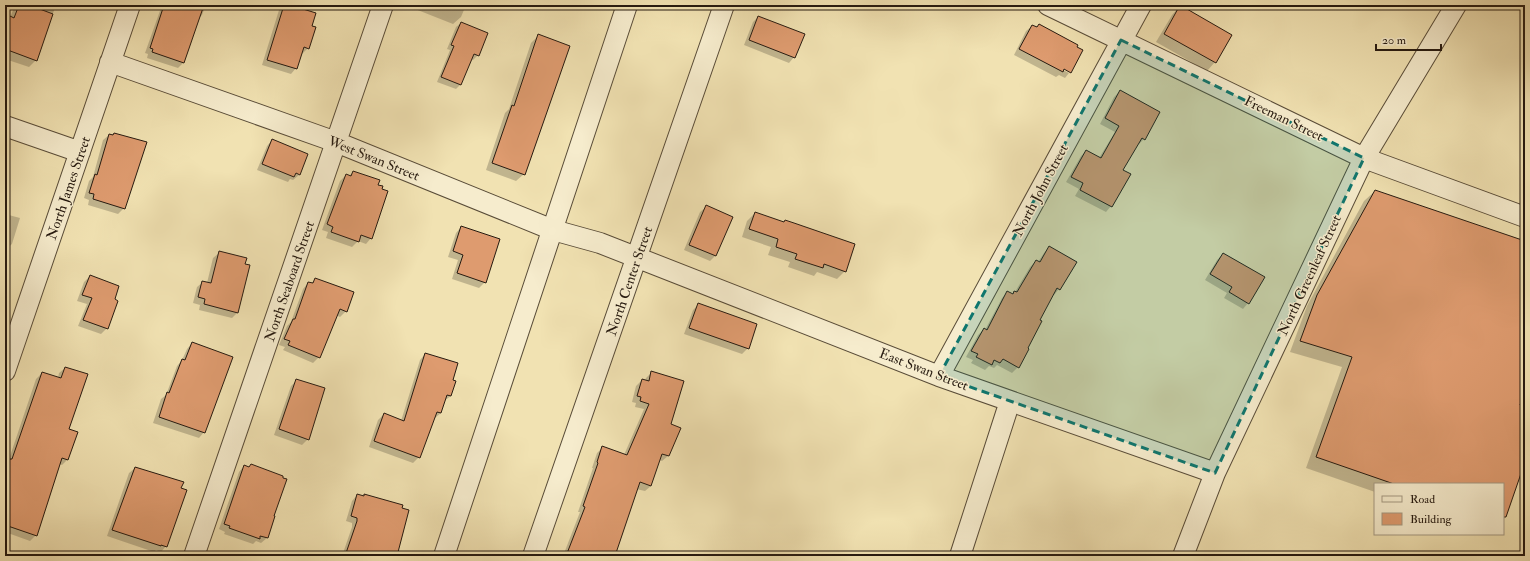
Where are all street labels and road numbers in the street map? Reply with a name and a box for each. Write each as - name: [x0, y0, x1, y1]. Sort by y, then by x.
- street label: Freeman Street: [1241, 92, 1326, 145]
- street label: West Swan Street: [325, 132, 422, 185]
- street label: North James Street: [43, 134, 94, 242]
- street label: North John Street: [1009, 141, 1072, 239]
- street label: North Greenleaf Street: [1274, 212, 1345, 338]
- street label: North Seaboard Street: [261, 218, 318, 344]
- street label: North Center Street: [603, 224, 656, 338]
- street label: East Swan Street: [877, 345, 971, 394]

